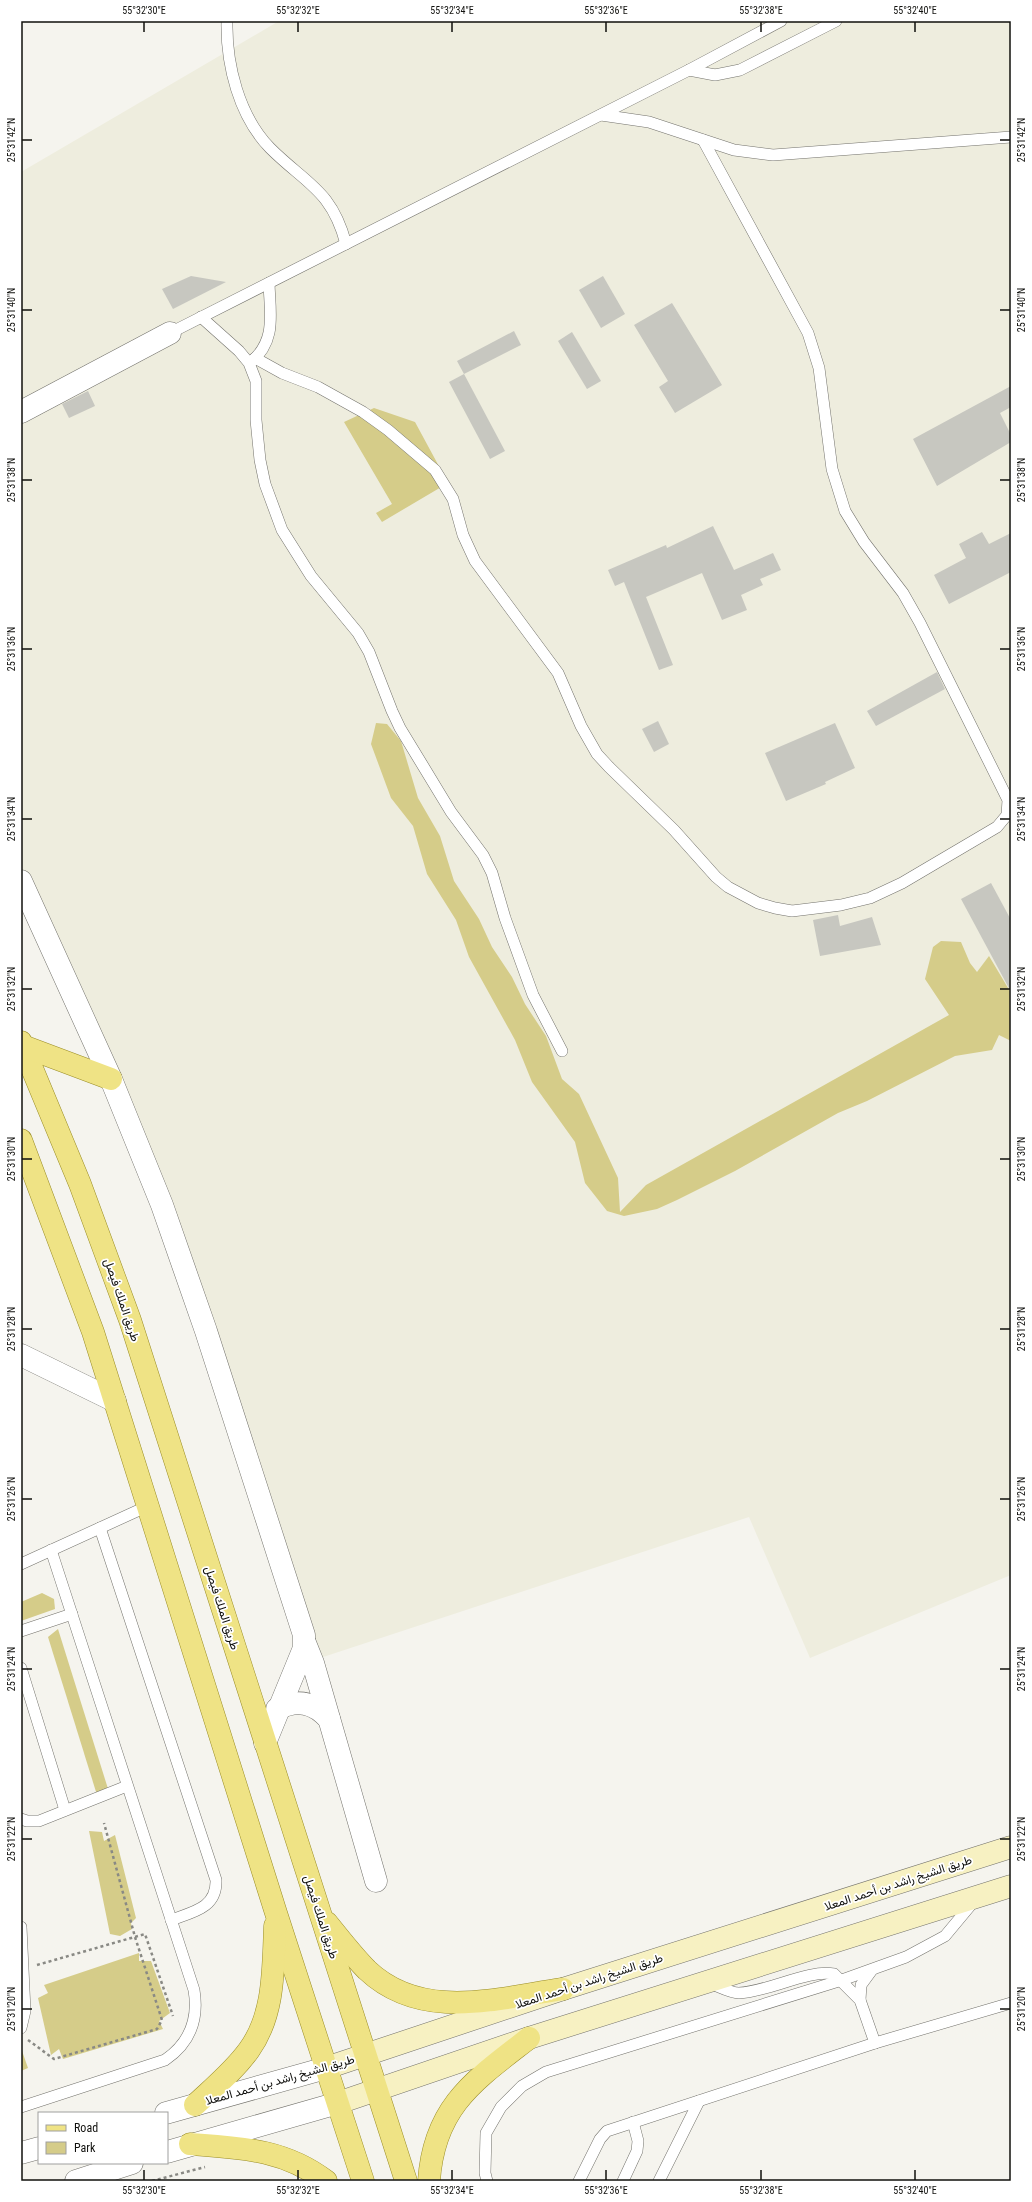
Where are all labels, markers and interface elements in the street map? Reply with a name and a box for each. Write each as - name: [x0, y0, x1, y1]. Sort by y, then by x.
- text: 55°32'30"E: [122, 5, 166, 16]
- text: 55°32'32"E: [276, 5, 320, 16]
- text: 55°32'34"E: [430, 5, 474, 16]
- text: 55°32'36"E: [584, 5, 628, 16]
- text: 55°32'38"E: [739, 5, 783, 16]
- text: 55°32'40"E: [893, 5, 937, 16]
- text: 25°31'42"N: [6, 118, 17, 162]
- text: 25°31'42"N: [1016, 118, 1027, 162]
- text: 25°31'40"N: [6, 288, 17, 332]
- text: 25°31'40"N: [1016, 288, 1027, 332]
- text: 25°31'38"N: [6, 458, 17, 502]
- text: 25°31'38"N: [1016, 458, 1027, 502]
- text: 25°31'36"N: [6, 627, 17, 671]
- text: 25°31'36"N: [1016, 627, 1027, 671]
- text: 25°31'34"N: [6, 797, 17, 841]
- text: 25°31'34"N: [1016, 797, 1027, 841]
- text: 25°31'32"N: [6, 967, 17, 1011]
- text: 25°31'32"N: [1016, 967, 1027, 1011]
- text: 25°31'30"N: [6, 1137, 17, 1181]
- text: 25°31'30"N: [1016, 1137, 1027, 1181]
- street label: طريق الملك فيصل: [100, 1257, 143, 1344]
- text: 25°31'28"N: [6, 1307, 17, 1351]
- text: 25°31'28"N: [1016, 1307, 1027, 1351]
- text: 25°31'26"N: [6, 1477, 17, 1521]
- text: 25°31'26"N: [1016, 1477, 1027, 1521]
- street label: طريق الملك فيصل: [201, 1564, 242, 1652]
- text: 25°31'24"N: [6, 1647, 17, 1691]
- text: 25°31'24"N: [1016, 1647, 1027, 1691]
- text: 25°31'22"N: [6, 1817, 17, 1861]
- text: 25°31'22"N: [1016, 1817, 1027, 1861]
- street label: طريق الشيخ راشد بن أحمد المعلا: [822, 1852, 974, 1915]
- street label: طريق الملك فيصل: [300, 1873, 341, 1961]
- street label: طريق الشيخ راشد بن أحمد المعلا: [513, 1950, 665, 2013]
- text: 25°31'20"N: [6, 1987, 17, 2031]
- text: 25°31'20"N: [1016, 1987, 1027, 2031]
- street label: طريق الشيخ راشد بن أحمد المعلا: [204, 2052, 357, 2110]
- legend: [38, 2112, 168, 2164]
- text: Road: [74, 2121, 98, 2135]
- text: Park: [74, 2141, 96, 2155]
- text: 55°32'30"E: [122, 2185, 166, 2196]
- text: 55°32'32"E: [276, 2185, 320, 2196]
- text: 55°32'34"E: [430, 2185, 474, 2196]
- text: 55°32'36"E: [584, 2185, 628, 2196]
- text: 55°32'38"E: [739, 2185, 783, 2196]
- text: 55°32'40"E: [893, 2185, 937, 2196]

